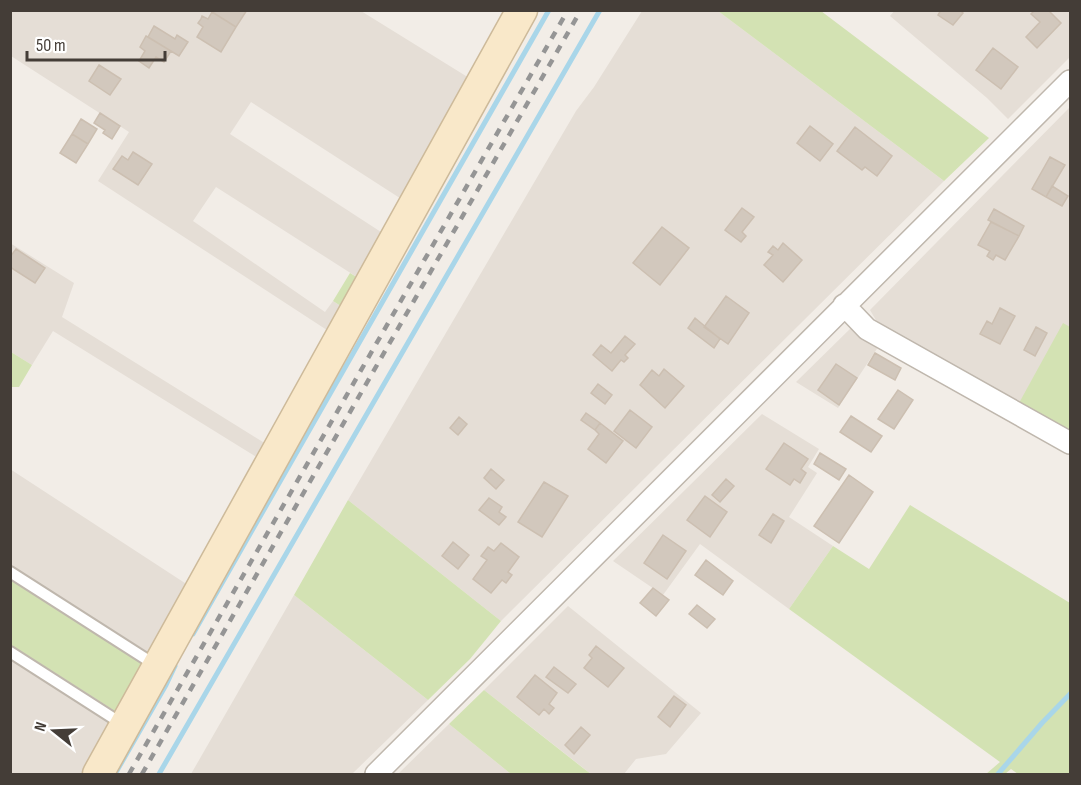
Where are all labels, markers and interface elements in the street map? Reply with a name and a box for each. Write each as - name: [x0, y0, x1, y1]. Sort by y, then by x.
- scale bar: [27, 24, 165, 62]
- text: 50 m: [36, 35, 66, 56]
- north arrow: [24, 701, 84, 761]
- text: N: [31, 720, 52, 734]

